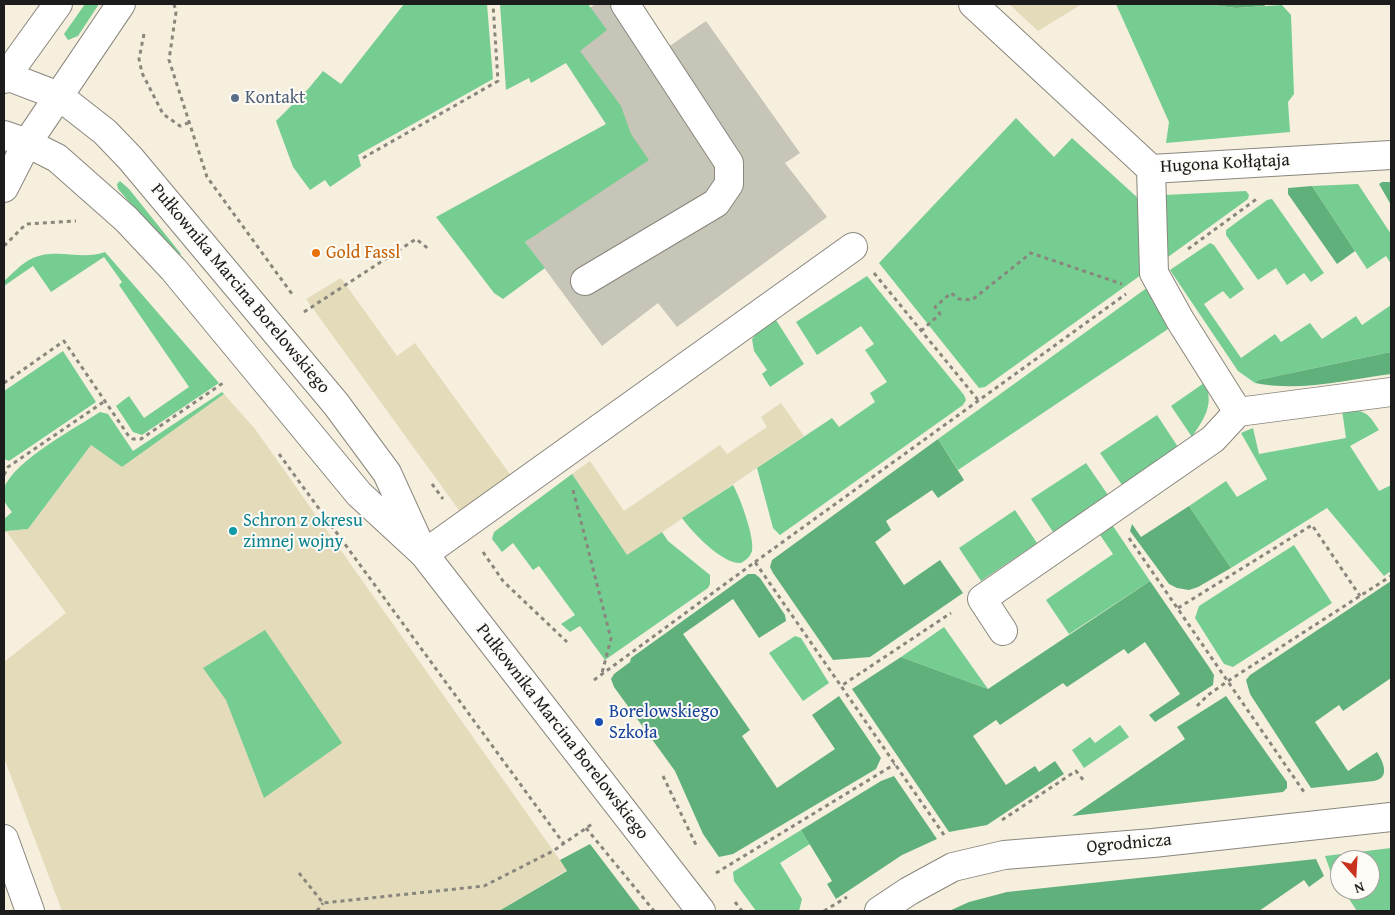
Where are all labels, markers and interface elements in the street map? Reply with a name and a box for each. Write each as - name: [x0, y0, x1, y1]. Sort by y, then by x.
- place label: Kontakt: [245, 87, 305, 109]
- marker: Kontakt: [229, 92, 241, 104]
- street label: Hugona Kołłątaja: [1160, 150, 1290, 178]
- street label: Pułkownika Marcina Borelowskiego: [146, 180, 334, 398]
- place label: Gold Fassl: [326, 242, 400, 264]
- marker: Gold Fassl: [310, 247, 322, 259]
- place label: Schron z okresu zimnej wojny: [243, 510, 363, 552]
- marker: Schron z okresu zimnej wojny: [227, 525, 239, 537]
- street label: Pułkownika Marcina Borelowskiego: [471, 620, 653, 844]
- place label: Borelowskiego Szkoła: [609, 701, 719, 744]
- marker: Borelowskiego Szkoła: [593, 716, 605, 728]
- street label: Ogrodnicza: [1086, 830, 1172, 858]
- north arrow: [1330, 850, 1380, 900]
- text: N: [1352, 877, 1367, 899]

